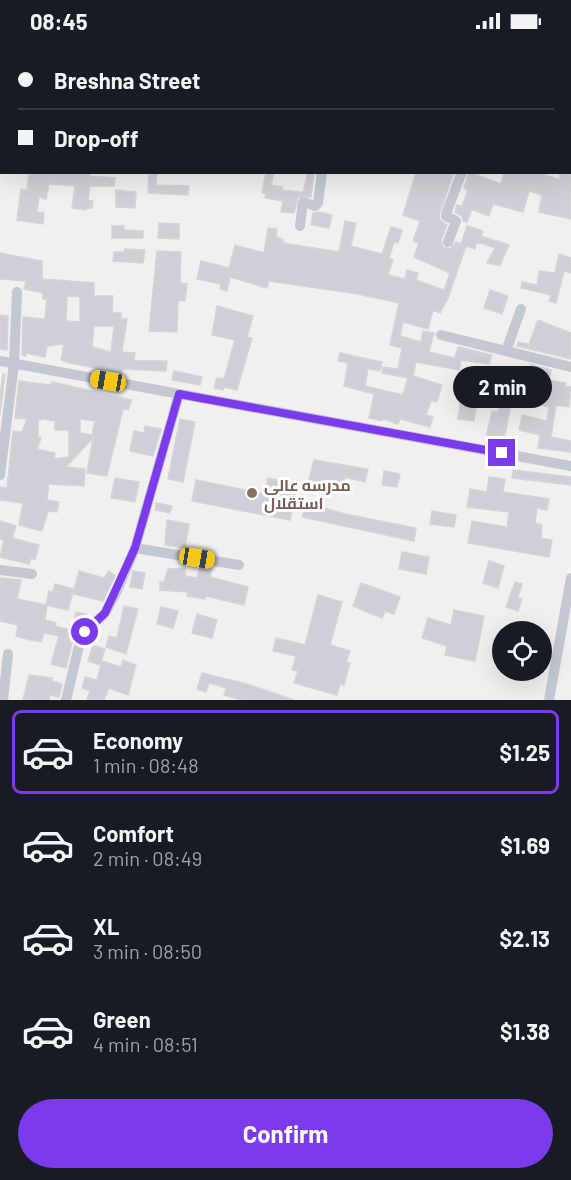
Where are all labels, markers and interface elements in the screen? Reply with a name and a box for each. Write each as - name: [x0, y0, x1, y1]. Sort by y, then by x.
- text: 08:45: [30, 8, 88, 34]
- text: Breshna Street: [54, 67, 200, 93]
- text: Drop-off: [54, 125, 138, 151]
- callout: 2 min: [452, 366, 552, 408]
- car: [89, 369, 127, 393]
- text: 2 min: [479, 375, 526, 399]
- route end: [488, 439, 515, 466]
- place label: مدرسه عالی استقلال: [264, 475, 351, 513]
- marker: مدرسه عالی استقلال: [245, 486, 259, 500]
- car: [178, 546, 216, 570]
- route start: [71, 618, 98, 645]
- map controls: [492, 621, 552, 681]
- button: locate: [492, 621, 552, 681]
- icon: car: [21, 725, 75, 779]
- text: Economy: [93, 727, 183, 753]
- text: $1.25: [500, 739, 550, 765]
- text: 1 min · 08:48: [93, 753, 199, 777]
- icon: car: [21, 818, 75, 872]
- text: Comfort: [93, 820, 174, 846]
- text: $1.69: [500, 832, 550, 858]
- text: 2 min · 08:49: [93, 846, 202, 870]
- icon: car: [21, 911, 75, 965]
- text: XL: [93, 913, 119, 939]
- text: $2.13: [499, 925, 550, 951]
- text: 3 min · 08:50: [93, 939, 202, 963]
- icon: car: [21, 1004, 75, 1058]
- text: Green: [93, 1006, 151, 1032]
- text: $1.38: [500, 1018, 550, 1044]
- text: 4 min · 08:51: [93, 1032, 198, 1056]
- button: Confirm: [18, 1099, 553, 1168]

